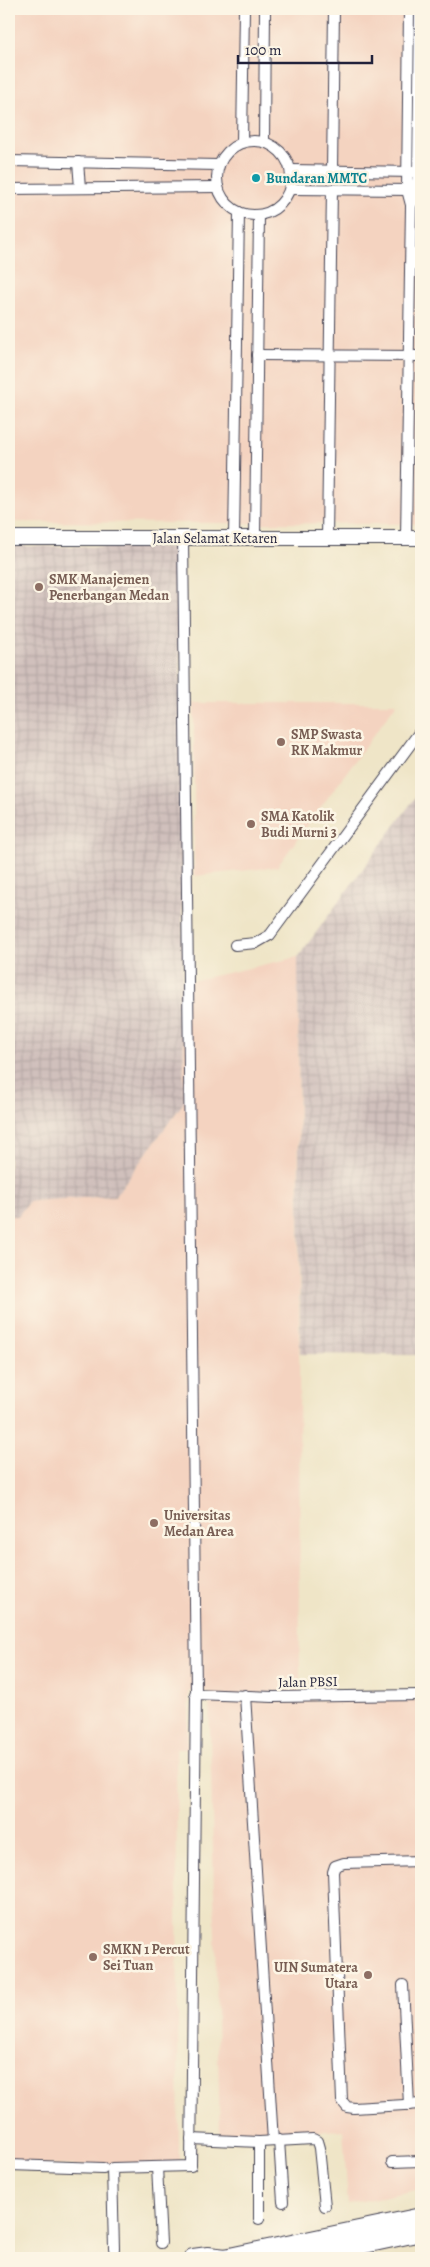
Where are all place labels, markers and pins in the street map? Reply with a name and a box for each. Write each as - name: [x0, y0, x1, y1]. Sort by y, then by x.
- place label: Bundaran MMTC: [266, 169, 368, 188]
- marker: Bundaran MMTC: [250, 172, 262, 184]
- place label: SMK Manajemen Penerbangan Medan: [49, 570, 169, 605]
- marker: SMK Manajemen Penerbangan Medan: [33, 581, 45, 593]
- place label: SMP Swasta RK Makmur: [291, 725, 363, 760]
- marker: SMP Swasta RK Makmur: [275, 736, 287, 748]
- place label: SMA Katolik Budi Murni 3: [261, 807, 337, 842]
- marker: SMA Katolik Budi Murni 3: [245, 818, 257, 830]
- place label: Universitas Medan Area: [164, 1506, 234, 1541]
- marker: Universitas Medan Area: [148, 1517, 160, 1529]
- place label: SMKN 1 Percut Sei Tuan: [103, 1940, 190, 1975]
- marker: SMKN 1 Percut Sei Tuan: [87, 1951, 99, 1963]
- place label: UIN Sumatera Utara: [274, 1958, 358, 1993]
- marker: UIN Sumatera Utara: [362, 1969, 374, 1981]

